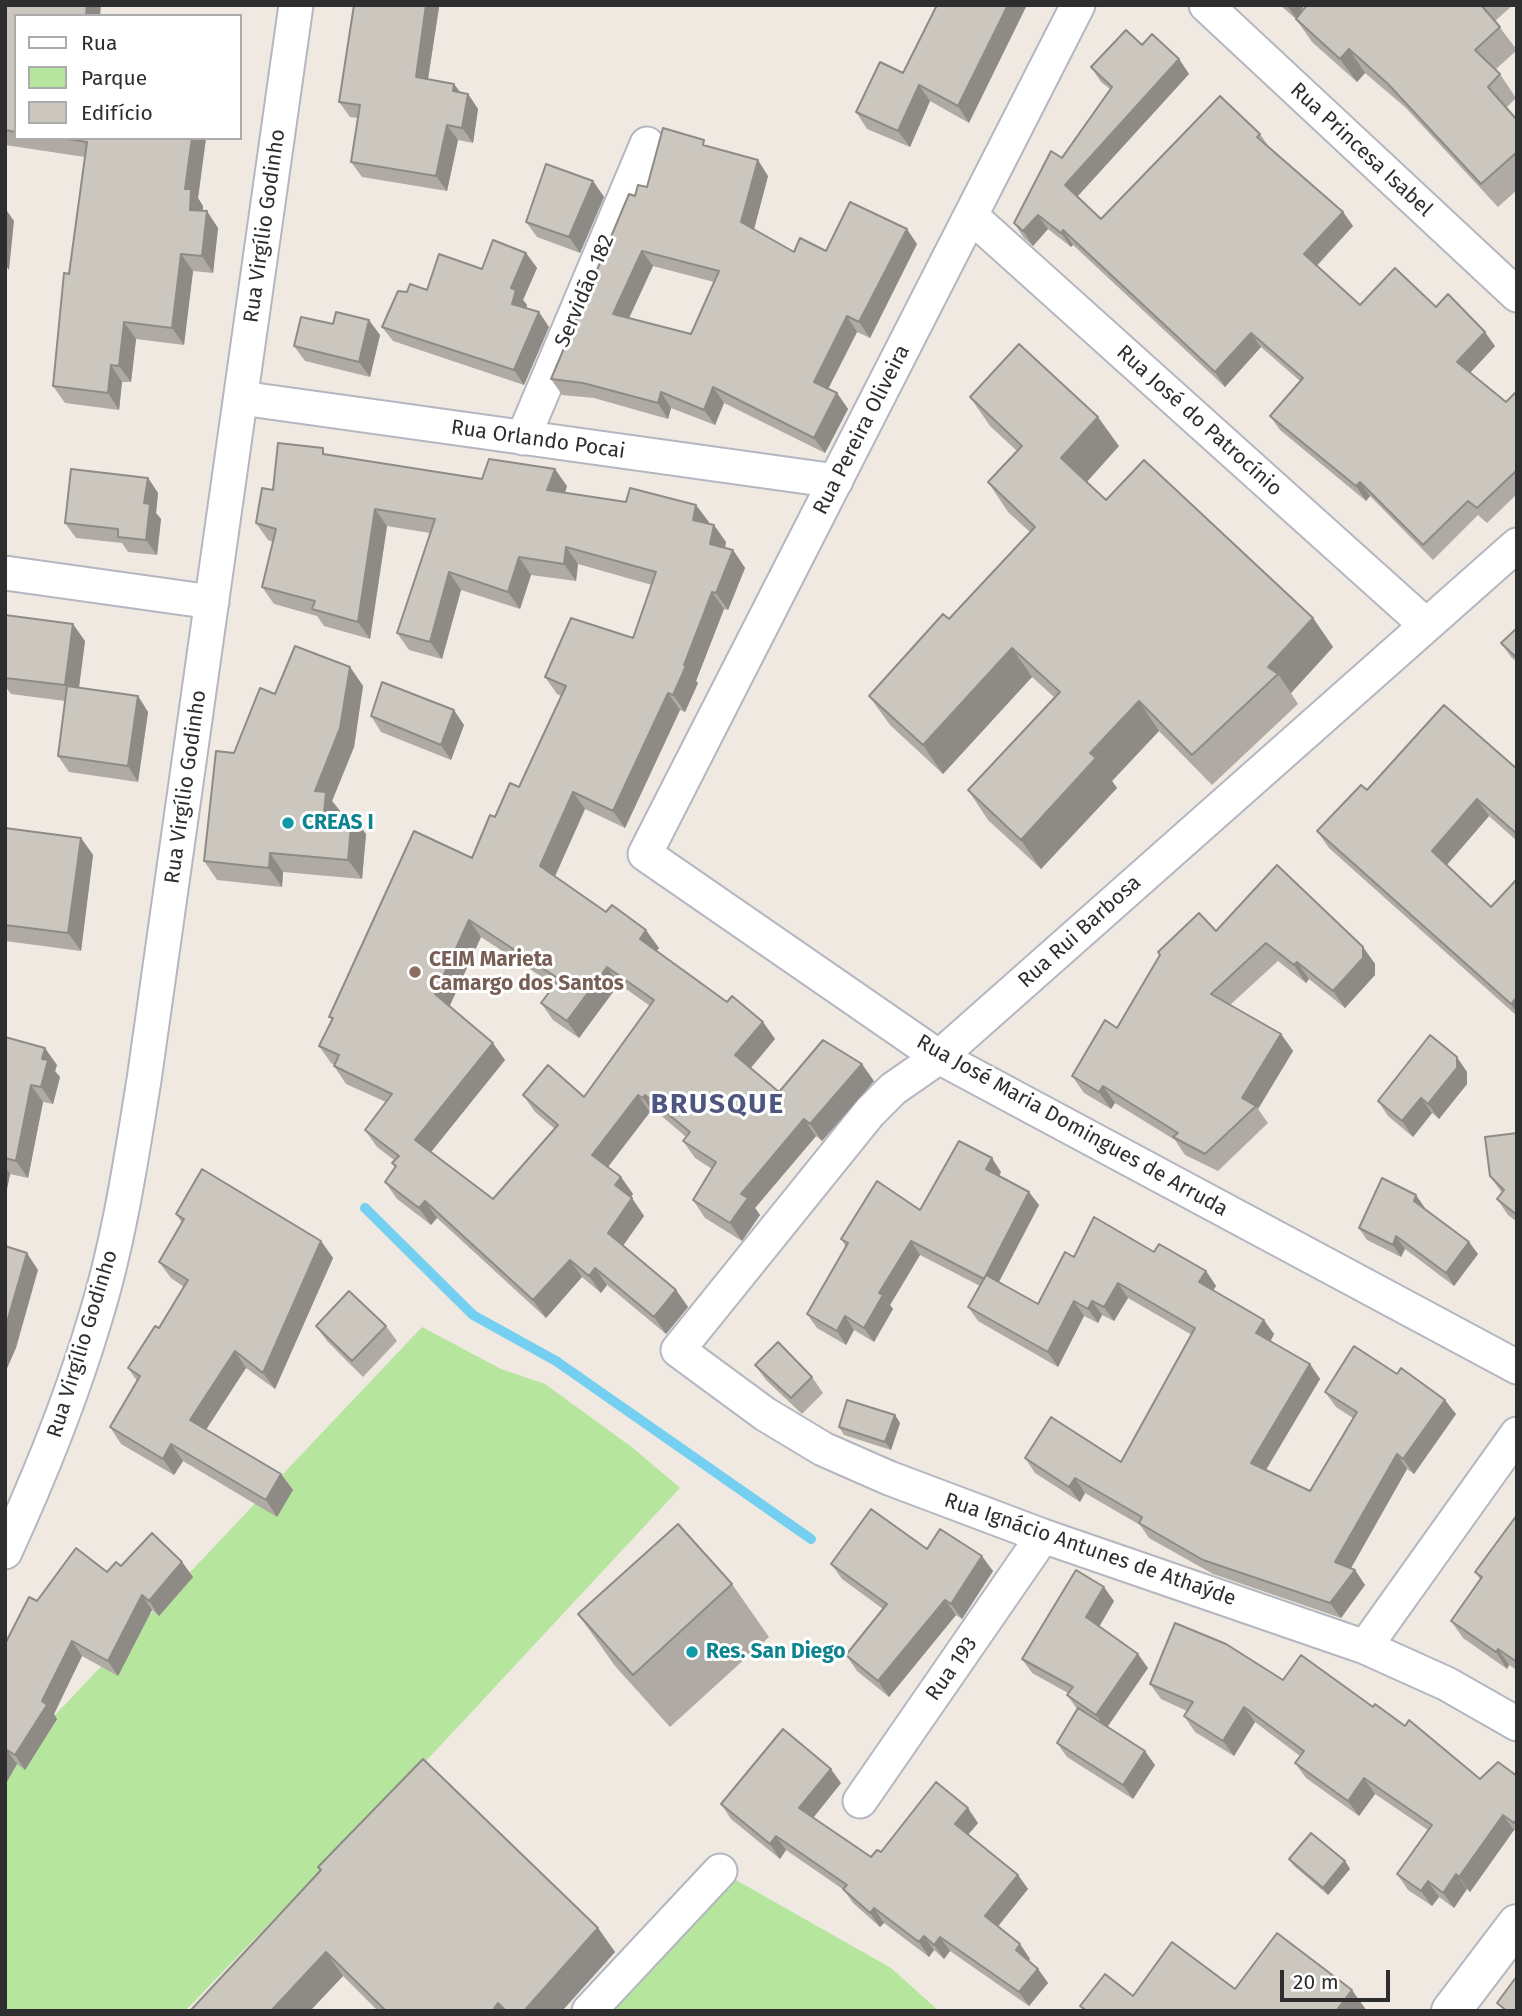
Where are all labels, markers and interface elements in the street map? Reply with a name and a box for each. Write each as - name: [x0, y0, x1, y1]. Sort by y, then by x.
- legend: [14, 14, 242, 140]
- text: Rua: [81, 30, 117, 56]
- text: Parque: [81, 65, 147, 91]
- street label: Rua Princesa Isabel: [1285, 78, 1437, 222]
- text: Edifício: [81, 100, 153, 126]
- street label: Rua Virgílio Godinho: [239, 128, 291, 324]
- street label: Servidão 182: [550, 231, 620, 351]
- street label: Rua José do Patrocínio: [1111, 340, 1287, 502]
- street label: Rua Pereira Oliveira: [808, 341, 916, 519]
- street label: Rua Orlando Pocai: [449, 415, 627, 465]
- street label: Rua Virgílio Godinho: [160, 689, 212, 885]
- place label: CREAS I: [302, 810, 374, 836]
- marker: CREAS I: [280, 815, 296, 831]
- street label: Rua Rui Barbosa: [1013, 870, 1147, 994]
- place label: CEIM Marieta Camargo dos Santos: [429, 947, 624, 997]
- marker: CEIM Marieta Camargo dos Santos: [407, 964, 423, 980]
- street label: Rua José Maria Domingues de Arruda: [912, 1030, 1232, 1222]
- district label: BRUSQUE: [652, 1088, 784, 1122]
- street label: Rua Virgílio Godinho: [42, 1247, 124, 1441]
- street label: Rua Ignácio Antunes de Athaýde: [941, 1488, 1239, 1612]
- street label: Rua 193: [921, 1632, 983, 1706]
- place label: Res. San Diego: [706, 1639, 846, 1665]
- marker: Res. San Diego: [684, 1644, 700, 1660]
- scale bar: [1284, 1956, 1394, 2000]
- text: 20 m: [1293, 1969, 1339, 1995]

